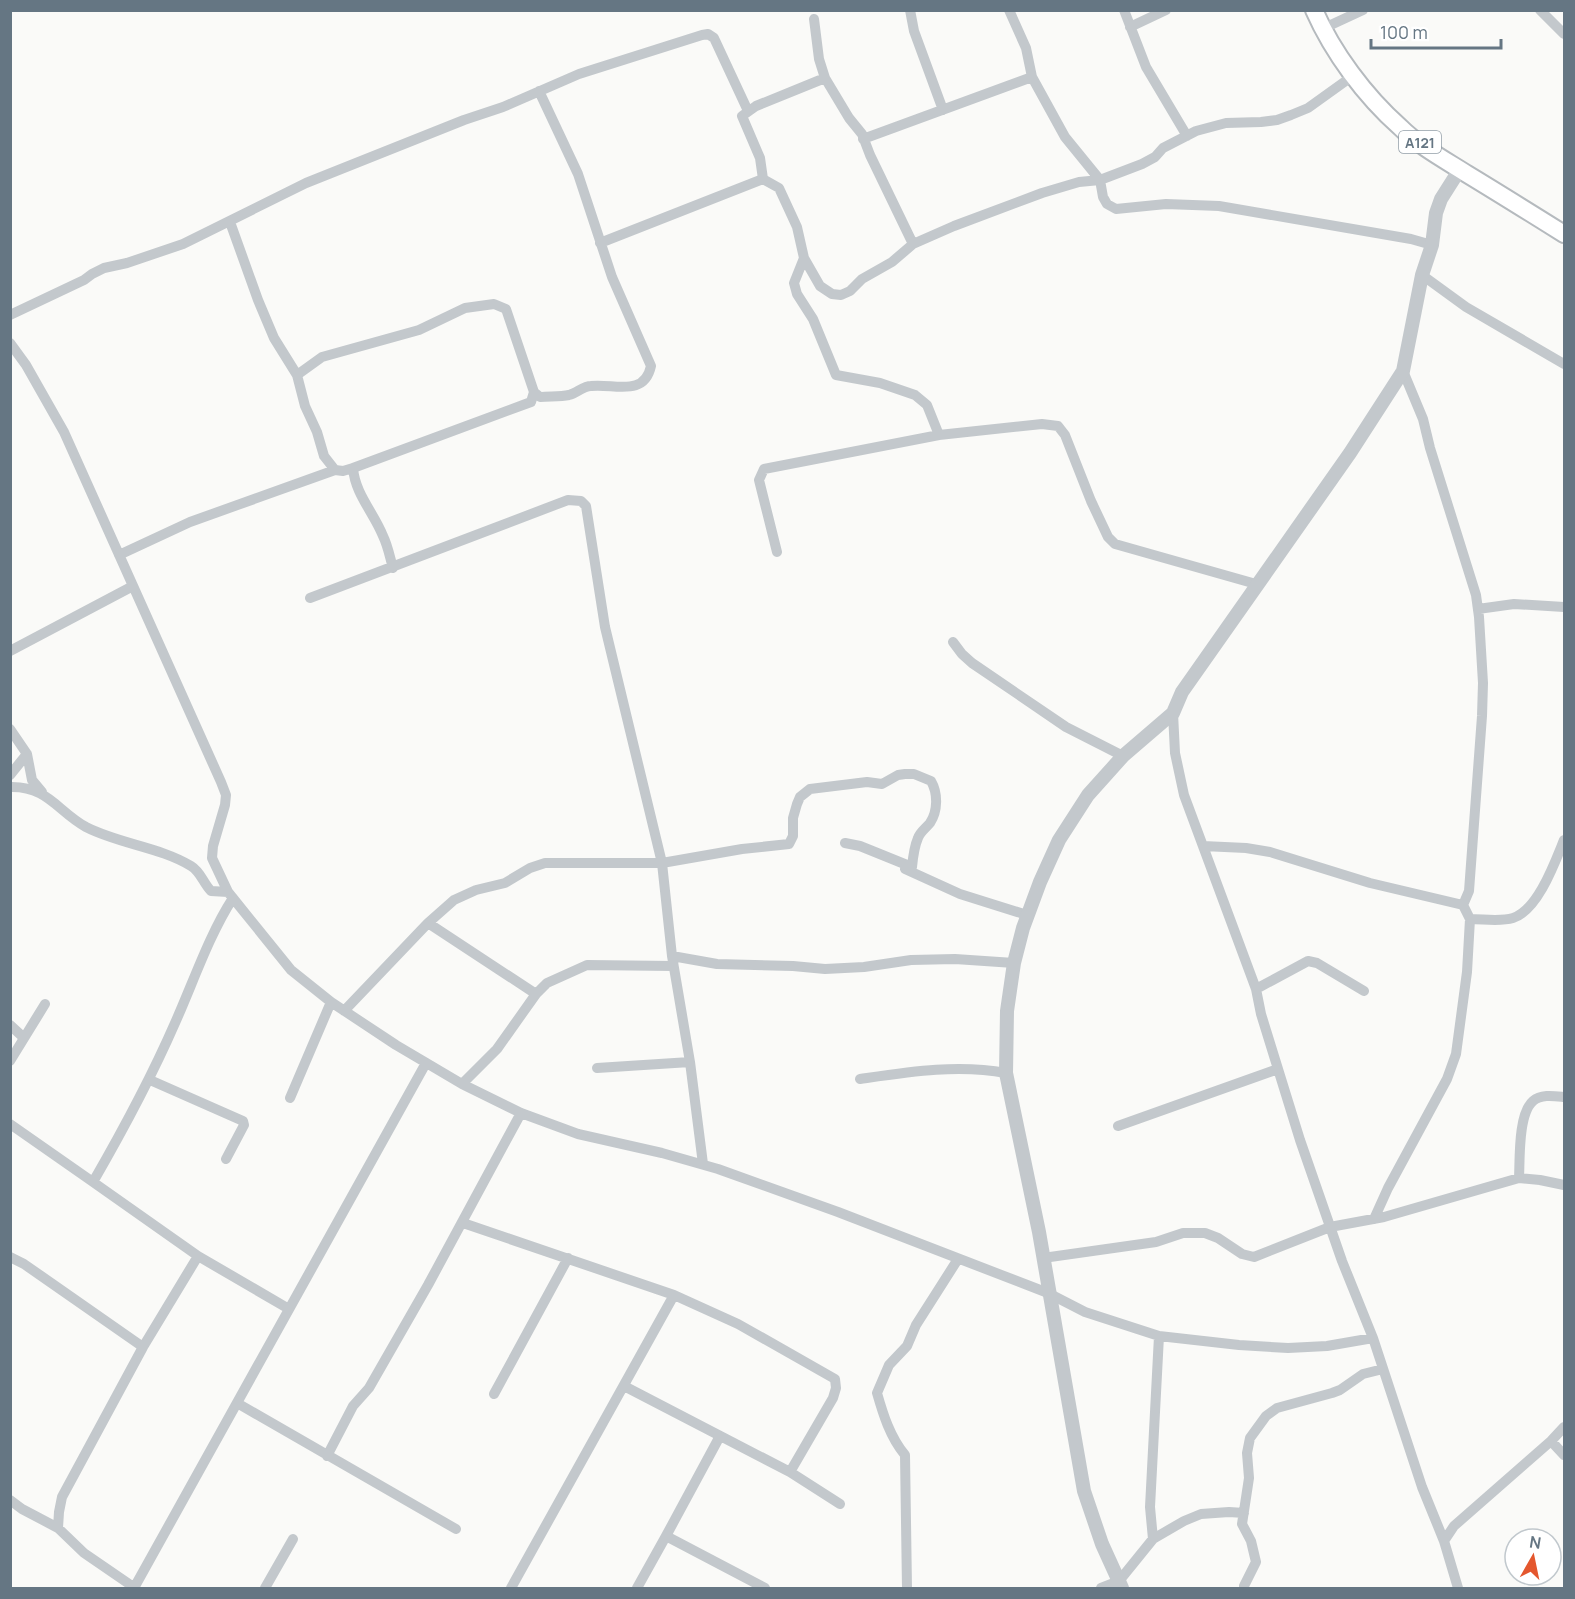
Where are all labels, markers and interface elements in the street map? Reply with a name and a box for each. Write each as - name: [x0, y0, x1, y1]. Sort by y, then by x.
- scale bar: [1371, 12, 1502, 50]
- text: 100 m: [1380, 20, 1428, 44]
- road number: A121: [1399, 131, 1441, 153]
- north arrow: [1503, 1527, 1563, 1587]
- text: N: [1528, 1530, 1543, 1554]

